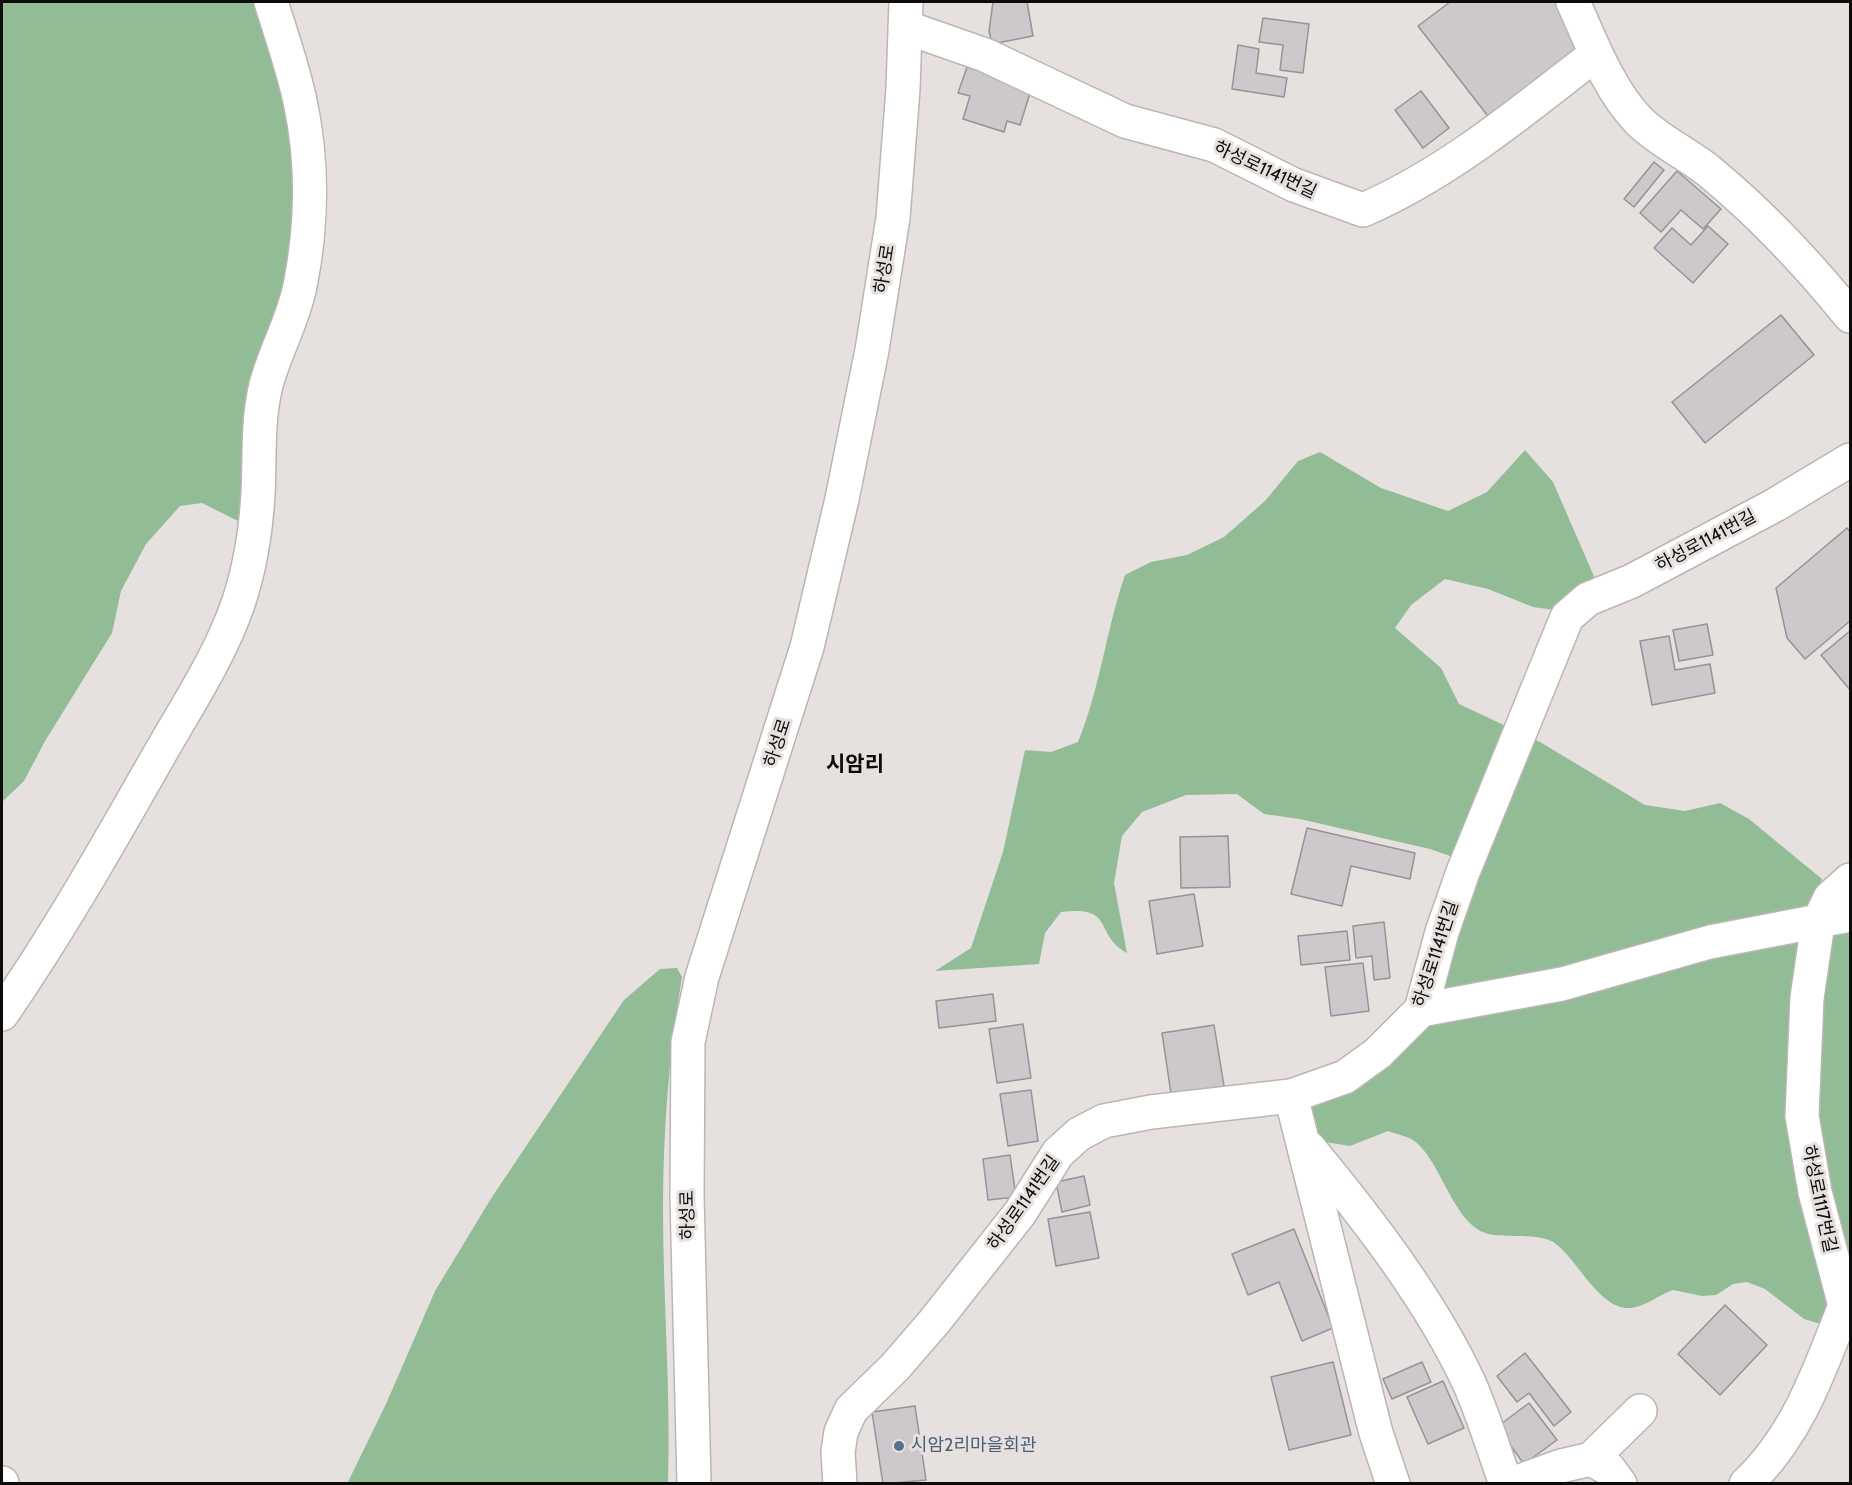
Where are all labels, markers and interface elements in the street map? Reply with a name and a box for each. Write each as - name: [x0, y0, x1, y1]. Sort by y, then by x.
- street label: 하성로1141번길: [1210, 137, 1320, 203]
- street label: 하성로: [870, 243, 900, 295]
- street label: 하성로1141번길: [1652, 505, 1760, 577]
- street label: 하성로: [760, 716, 796, 770]
- district label: 시암리: [826, 752, 884, 778]
- street label: 하성로1141번길: [1409, 898, 1463, 1010]
- street label: 하성로1117번길: [1797, 1143, 1841, 1255]
- street label: 하성로1141번길: [983, 1151, 1065, 1255]
- street label: 하성로: [677, 1190, 699, 1240]
- place label: 시암2리마을회관: [911, 1435, 1036, 1457]
- marker: 시암2리마을회관: [892, 1439, 906, 1453]

